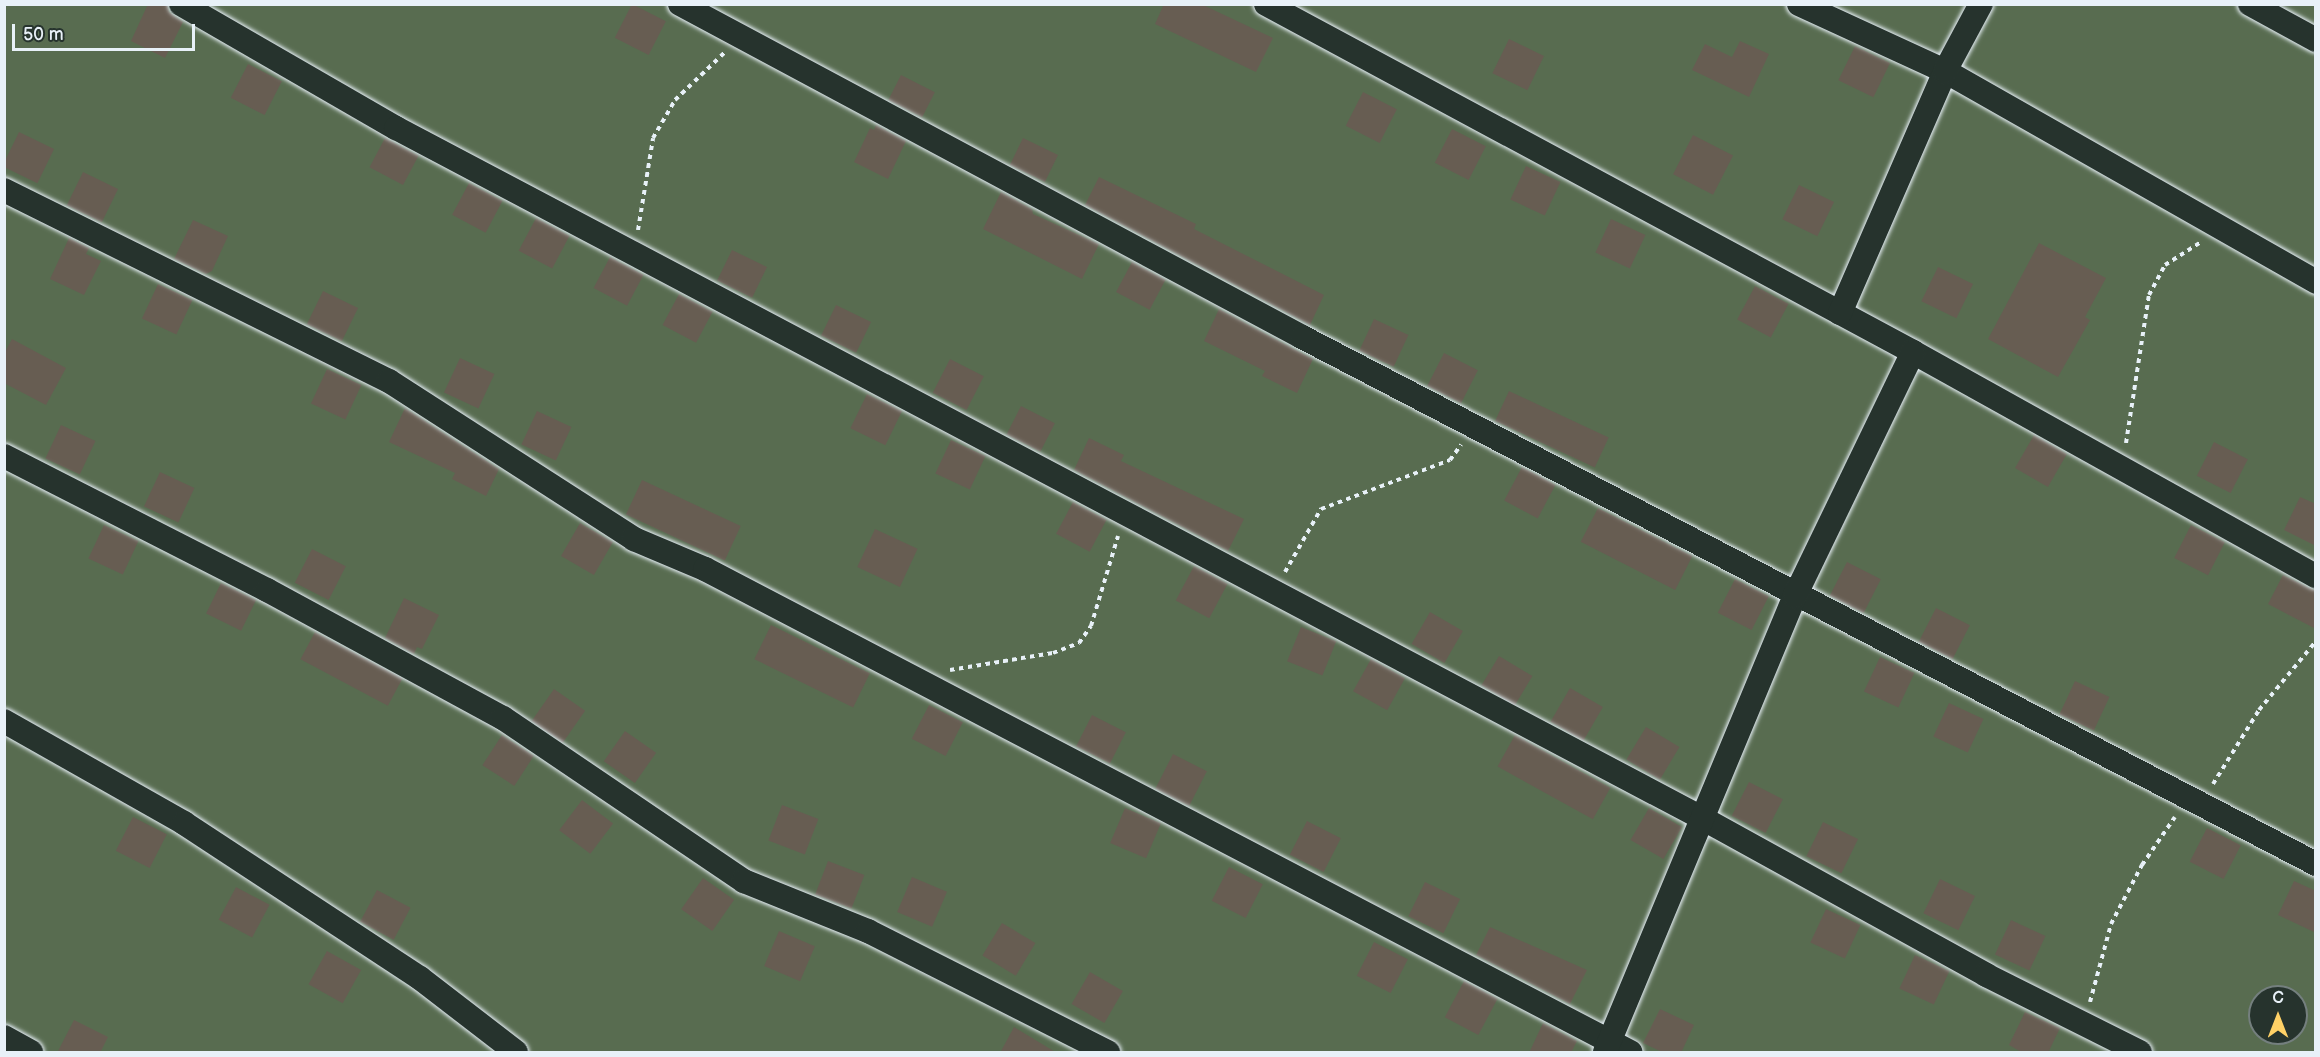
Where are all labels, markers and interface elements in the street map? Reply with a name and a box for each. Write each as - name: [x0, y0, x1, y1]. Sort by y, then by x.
- scale bar: [15, 12, 198, 50]
- text: 50 m: [23, 24, 64, 45]
- north arrow: [2248, 985, 2308, 1045]
- text: С: [2272, 989, 2284, 1008]

